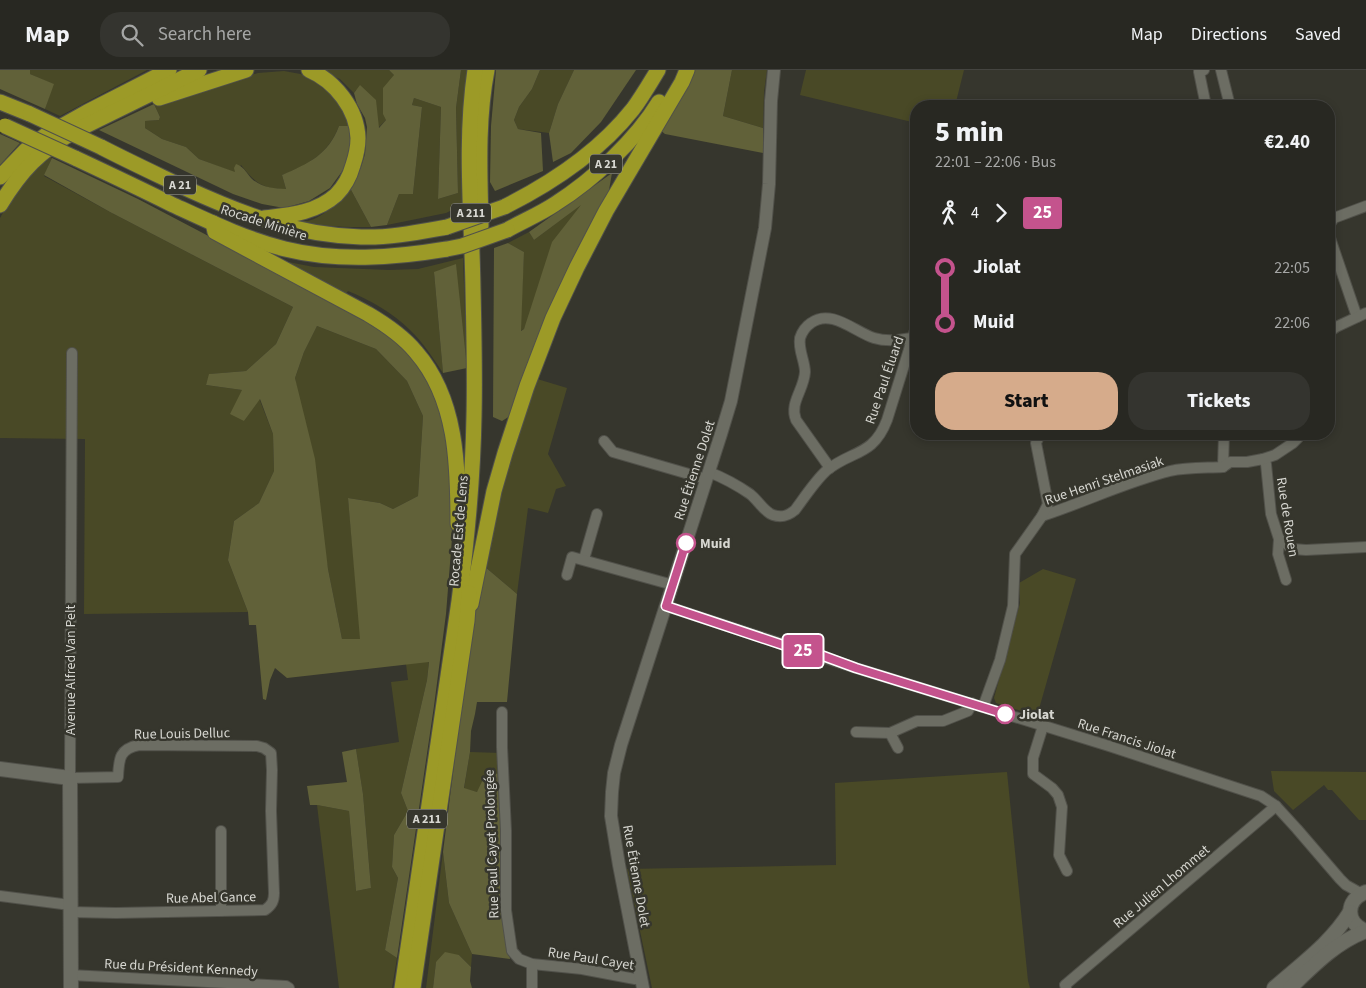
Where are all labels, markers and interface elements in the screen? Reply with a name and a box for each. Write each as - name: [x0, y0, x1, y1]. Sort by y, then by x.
- search box: [100, 12, 450, 57]
- text: Map: [25, 17, 70, 52]
- icon: search: [118, 21, 146, 49]
- text: Search here: [158, 21, 251, 48]
- text: Map: [1131, 22, 1163, 47]
- text: Directions: [1191, 22, 1267, 47]
- text: Saved: [1295, 22, 1341, 47]
- text: 5 min: [935, 112, 1004, 152]
- text: €2.40: [1264, 129, 1310, 156]
- text: 22:01 – 22:06 · Bus: [935, 151, 1056, 173]
- road number: A 21: [590, 155, 622, 174]
- road number: A 21: [164, 176, 196, 194]
- icon: walk: [935, 199, 963, 227]
- icon: forward: [987, 199, 1015, 227]
- street label: Rocade Minière: [218, 200, 309, 246]
- text: 25: [1033, 200, 1052, 225]
- text: 4: [971, 202, 979, 224]
- road number: A 211: [451, 204, 491, 222]
- text: Jiolat: [973, 254, 1021, 281]
- text: 22:05: [1274, 257, 1310, 279]
- text: Muid: [973, 309, 1014, 336]
- text: 22:06: [1274, 312, 1310, 334]
- street label: Rue Paul Éluard: [861, 334, 909, 427]
- button: Start: [935, 372, 1118, 430]
- button: Tickets: [1128, 372, 1310, 430]
- street label: Rue Étienne Dolet: [669, 418, 721, 523]
- street label: Rue Henri Stelmasiak: [1042, 451, 1166, 511]
- street label: Rocade Est de Lens: [444, 475, 474, 587]
- street label: Rue de Rouen: [1271, 476, 1303, 558]
- marker: Muid: [676, 533, 696, 553]
- place label: Muid: [700, 534, 731, 554]
- street label: Avenue Alfred Van Pelt: [61, 604, 81, 735]
- line badge: 25: [780, 635, 826, 667]
- text: 25: [793, 638, 813, 663]
- marker: Jiolat: [995, 704, 1015, 724]
- place label: Jiolat: [1019, 705, 1055, 725]
- street label: Rue Francis Jiolat: [1075, 714, 1179, 764]
- street label: Rue Louis Delluc: [134, 723, 231, 745]
- street label: Rue Paul Cayet Prolongée: [479, 769, 505, 919]
- road number: A 211: [407, 810, 447, 829]
- street label: Rue Étienne Dolet: [617, 823, 655, 929]
- street label: Rue Julien Lhommet: [1109, 840, 1215, 933]
- street label: Rue Abel Gance: [166, 887, 256, 909]
- street label: Rue Paul Cayet: [546, 942, 636, 976]
- street label: Rue du Président Kennedy: [104, 954, 259, 982]

